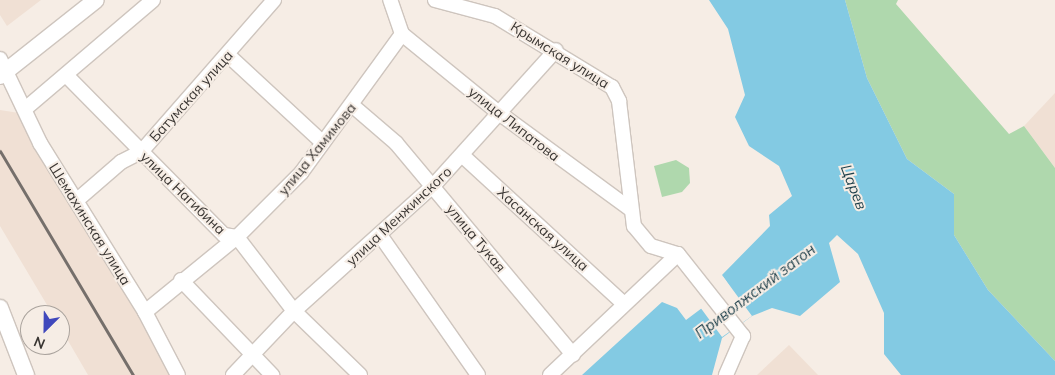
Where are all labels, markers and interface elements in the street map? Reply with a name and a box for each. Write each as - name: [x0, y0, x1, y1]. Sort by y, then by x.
- street label: Крымская улица: [508, 18, 612, 92]
- street label: Батумская улица: [146, 47, 236, 145]
- street label: улица Липатова: [465, 83, 563, 165]
- street label: улица Хамимова: [275, 100, 359, 198]
- street label: улица Нагибина: [137, 148, 229, 238]
- street label: Шемахинская улица: [46, 160, 134, 288]
- water label: Царев: [837, 162, 871, 212]
- street label: улица Менжинского: [343, 163, 455, 269]
- street label: Хасанская улица: [494, 184, 592, 274]
- street label: улица Тукая: [443, 201, 509, 275]
- water label: Приволжский затон: [691, 240, 819, 342]
- north arrow: [20, 305, 70, 355]
- text: N: [31, 333, 48, 353]

